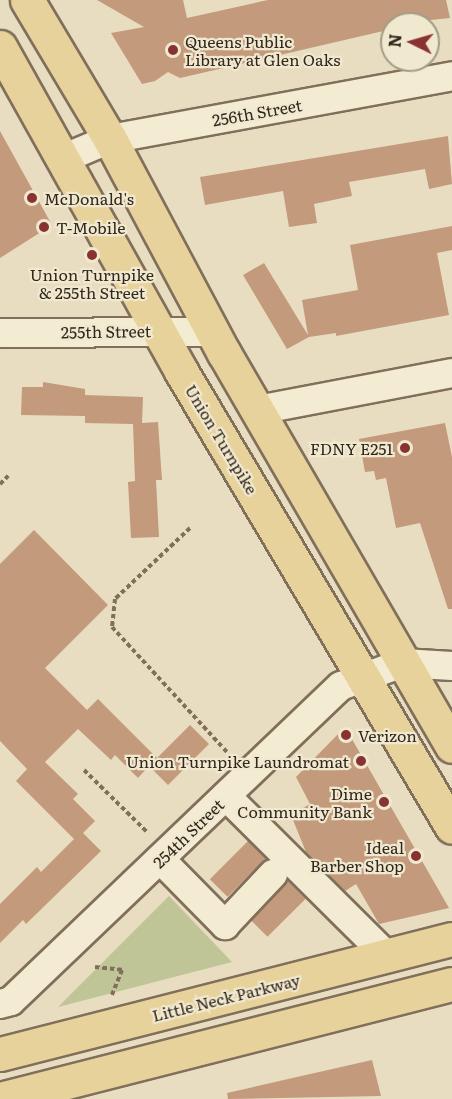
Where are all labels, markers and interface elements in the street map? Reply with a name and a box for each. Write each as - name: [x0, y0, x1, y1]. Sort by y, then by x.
- north arrow: [380, 12, 440, 72]
- place label: Queens Public Library at Glen Oaks: [185, 31, 340, 69]
- text: N: [382, 33, 407, 48]
- marker: Queens Public Library at Glen Oaks: [166, 43, 180, 57]
- street label: 256th Street: [211, 95, 303, 129]
- place label: McDonald's: [44, 188, 134, 208]
- marker: McDonald's: [25, 191, 39, 205]
- place label: T-Mobile: [56, 217, 126, 237]
- marker: T-Mobile: [37, 220, 51, 234]
- marker: Union Turnpike & 255th Street: [85, 248, 99, 262]
- place label: Union Turnpike & 255th Street: [30, 264, 154, 302]
- street label: 255th Street: [61, 321, 151, 341]
- street label: Union Turnpike: [182, 381, 262, 497]
- place label: FDNY E251: [310, 438, 393, 458]
- marker: FDNY E251: [398, 441, 412, 455]
- place label: Verizon: [358, 725, 417, 745]
- marker: Verizon: [339, 728, 353, 742]
- place label: Union Turnpike Laundromat: [126, 751, 349, 771]
- marker: Union Turnpike Laundromat: [354, 754, 368, 768]
- place label: Dime Community Bank: [237, 783, 372, 821]
- street label: 254th Street: [149, 794, 227, 872]
- marker: Dime Community Bank: [377, 795, 391, 809]
- place label: Ideal Barber Shop: [310, 837, 404, 875]
- marker: Ideal Barber Shop: [409, 849, 423, 863]
- street label: Little Neck Parkway: [150, 969, 302, 1025]

